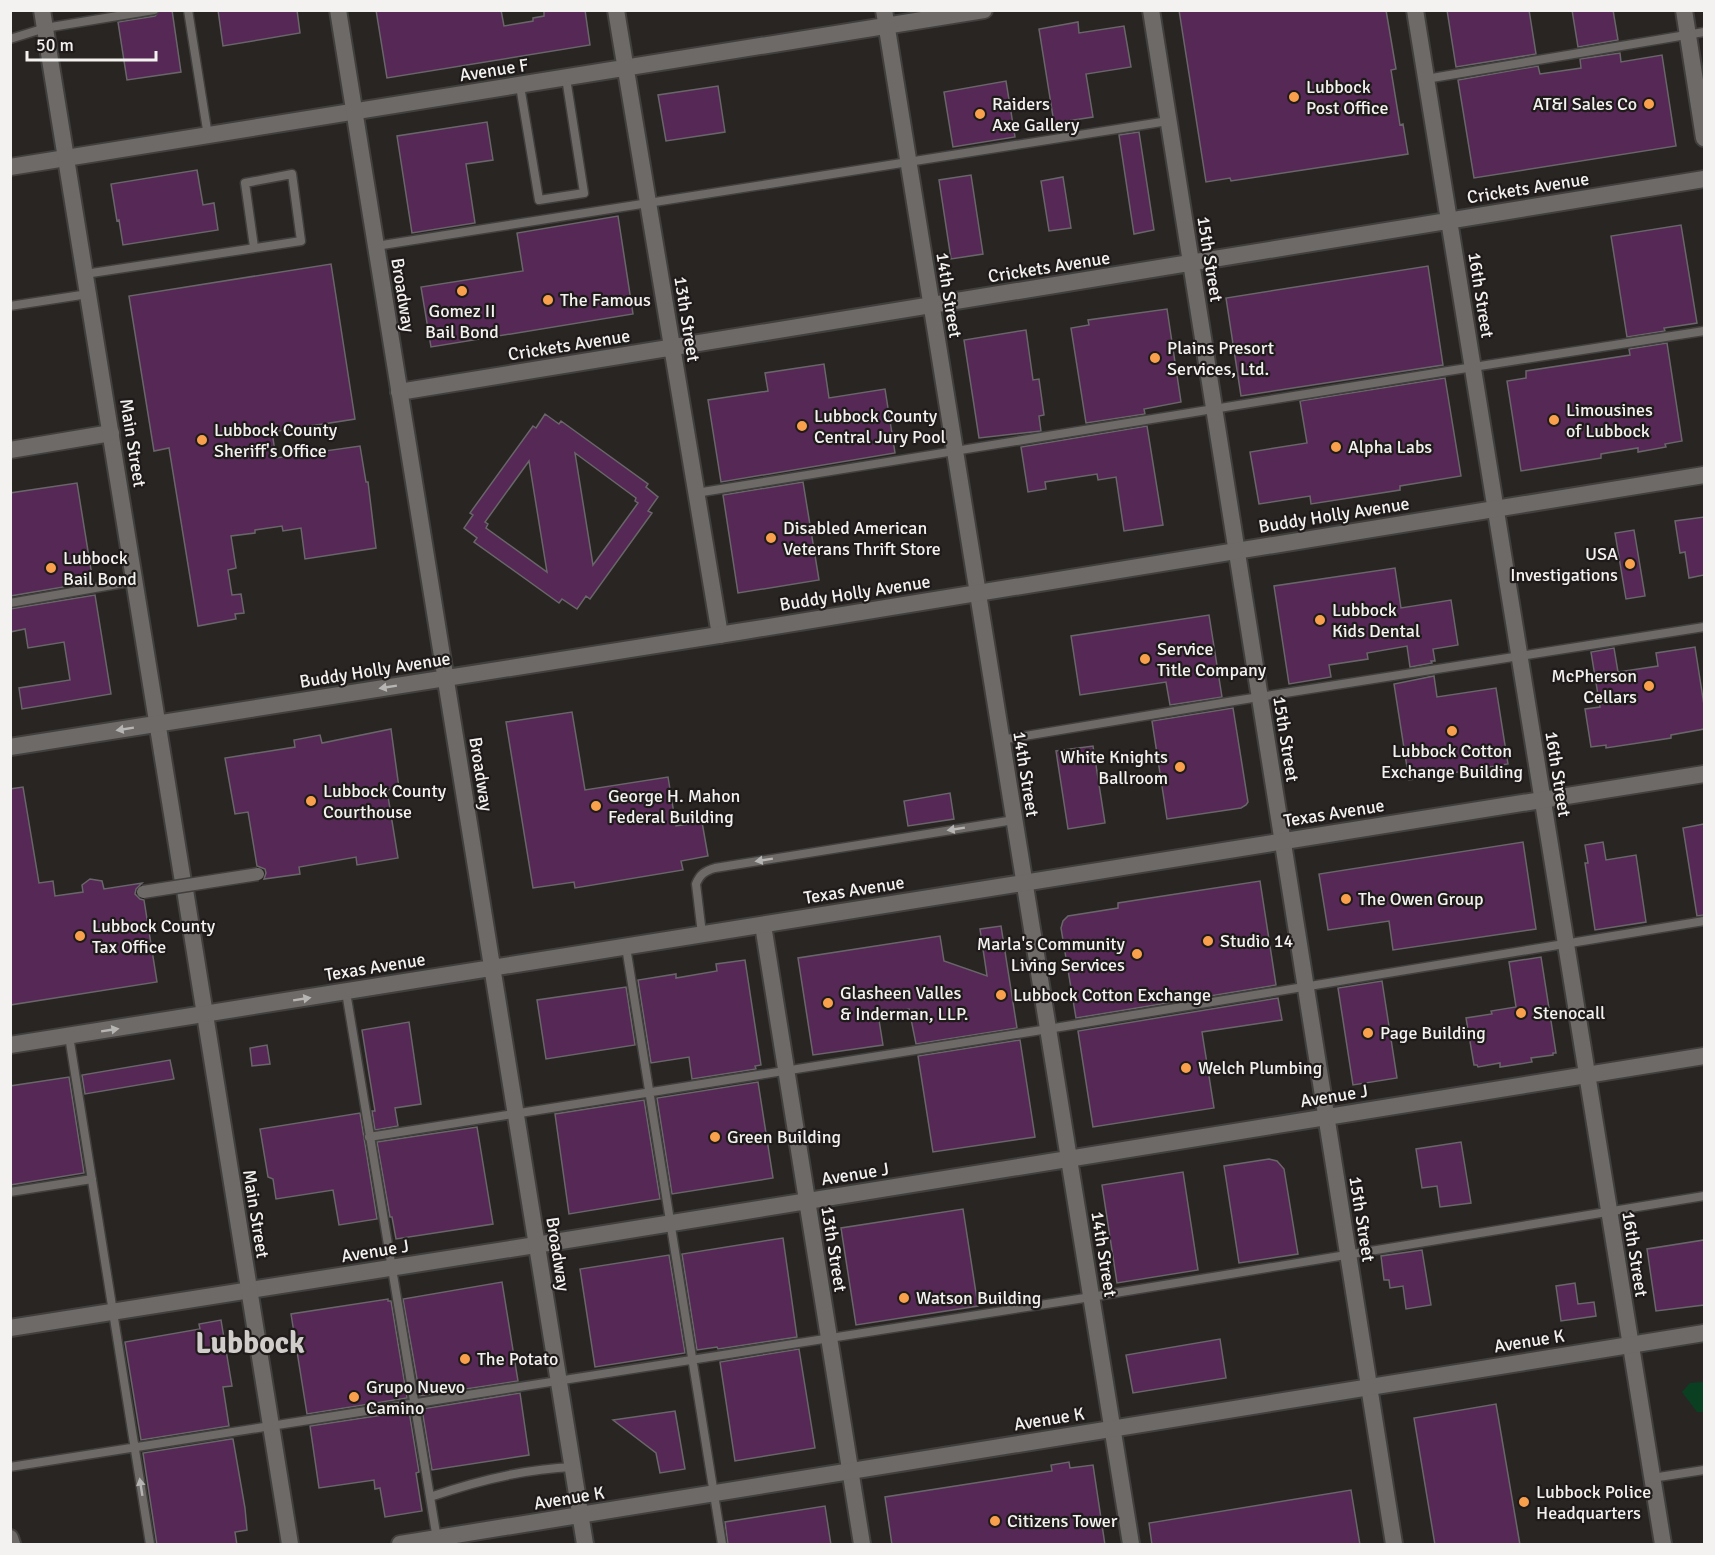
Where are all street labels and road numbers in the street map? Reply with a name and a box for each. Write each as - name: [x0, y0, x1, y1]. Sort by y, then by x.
- street label: Avenue F: [458, 54, 530, 86]
- street label: Crickets Avenue: [1465, 167, 1591, 209]
- street label: 15th Street: [1192, 215, 1228, 303]
- street label: Crickets Avenue: [986, 246, 1112, 288]
- street label: 14th Street: [931, 251, 967, 339]
- street label: 16th Street: [1463, 251, 1499, 339]
- street label: Broadway: [386, 256, 420, 334]
- street label: 13th Street: [669, 275, 705, 363]
- street label: Crickets Avenue: [506, 324, 632, 366]
- street label: Main Street: [115, 397, 151, 489]
- street label: Buddy Holly Avenue: [1257, 492, 1411, 538]
- street label: Buddy Holly Avenue: [778, 570, 932, 616]
- street label: Buddy Holly Avenue: [298, 647, 452, 693]
- street label: 15th Street: [1268, 695, 1304, 783]
- street label: 14th Street: [1008, 730, 1044, 818]
- street label: 16th Street: [1540, 730, 1576, 818]
- street label: Broadway: [464, 735, 498, 813]
- street label: Texas Avenue: [1282, 794, 1386, 832]
- street label: Texas Avenue: [802, 871, 906, 909]
- street label: Texas Avenue: [323, 948, 427, 986]
- street label: Avenue J: [1299, 1080, 1369, 1112]
- street label: Avenue J: [820, 1158, 890, 1190]
- street label: Main Street: [238, 1168, 274, 1260]
- street label: 15th Street: [1344, 1175, 1380, 1263]
- street label: 13th Street: [816, 1205, 852, 1293]
- street label: 14th Street: [1086, 1210, 1122, 1298]
- street label: 16th Street: [1617, 1210, 1653, 1298]
- street label: Broadway: [541, 1215, 575, 1293]
- street label: Avenue J: [340, 1235, 410, 1267]
- street label: Avenue K: [1492, 1325, 1566, 1357]
- street label: Avenue K: [1012, 1403, 1086, 1435]
- street label: Avenue K: [532, 1482, 606, 1514]

